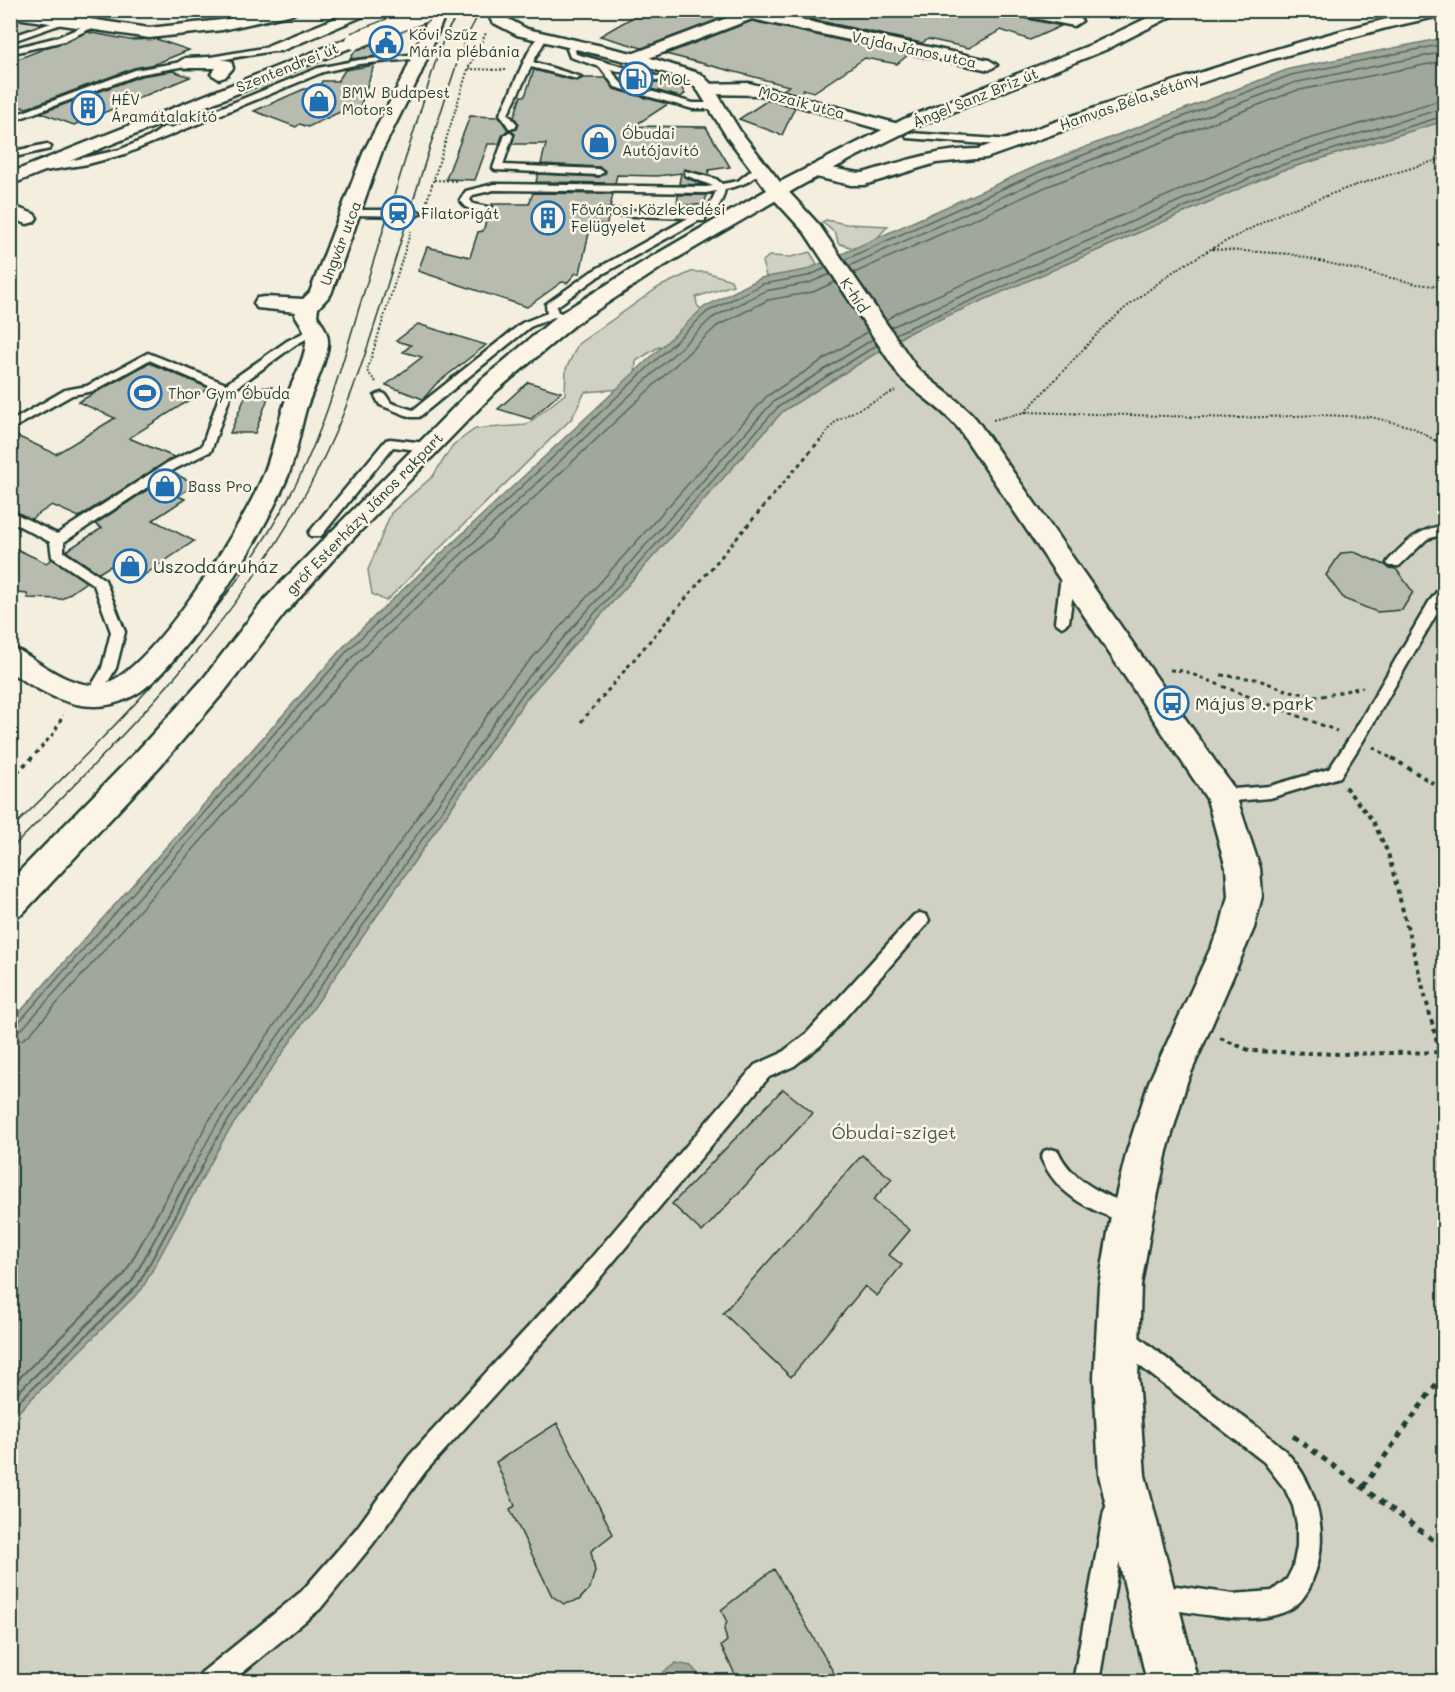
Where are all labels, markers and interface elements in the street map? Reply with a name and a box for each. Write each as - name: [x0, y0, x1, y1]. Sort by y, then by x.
- place label: Kövi Szűz Mária plébánia: [409, 24, 520, 61]
- public building icon: Kövi Szűz Mária plébánia: [368, 25, 404, 61]
- street label: Vajda János utca: [850, 26, 978, 72]
- street label: Szentendrei út: [233, 37, 341, 97]
- fuel station icon: MOL: [618, 61, 654, 97]
- street label: Ángel Sanz Briz út: [909, 63, 1041, 131]
- street label: Hamvas Béla sétány: [1056, 68, 1202, 134]
- place label: MOL: [659, 69, 691, 89]
- street label: Mozaik utca: [756, 81, 848, 123]
- place label: BMW Budapest Motors: [342, 82, 450, 119]
- shop icon: BMW Budapest Motors: [301, 83, 337, 119]
- place label: HÉV Áramátalakító: [111, 89, 217, 126]
- building icon: HÉV Áramátalakító: [70, 90, 106, 126]
- place label: Óbudai Autójavító: [622, 123, 699, 160]
- shop icon: Óbudai Autójavító: [581, 124, 617, 160]
- station icon: Filatorigát: [380, 195, 416, 231]
- street label: Ungvár utca: [315, 198, 365, 288]
- place label: Fővárosi Közlekedési Felügyelet: [571, 199, 726, 236]
- building icon: Fővárosi Közlekedési Felügyelet: [530, 200, 566, 236]
- place label: Filatorigát: [421, 203, 499, 223]
- street label: K-híd: [836, 274, 874, 316]
- sports icon: Thor Gym Óbuda: [127, 375, 163, 411]
- place label: Thor Gym Óbuda: [168, 383, 290, 403]
- street label: gróf Esterházy János rakpart: [281, 428, 447, 598]
- shop icon: Bass Pro: [147, 468, 183, 504]
- place label: Bass Pro: [188, 476, 252, 496]
- shop icon: Uszodaáruház: [112, 548, 148, 584]
- place label: Uszodaáruház: [153, 554, 279, 578]
- bus stop icon: Május 9. park: [1154, 685, 1190, 721]
- place label: Május 9. park: [1195, 691, 1314, 715]
- park label: Óbudai-sziget: [831, 1120, 957, 1144]

